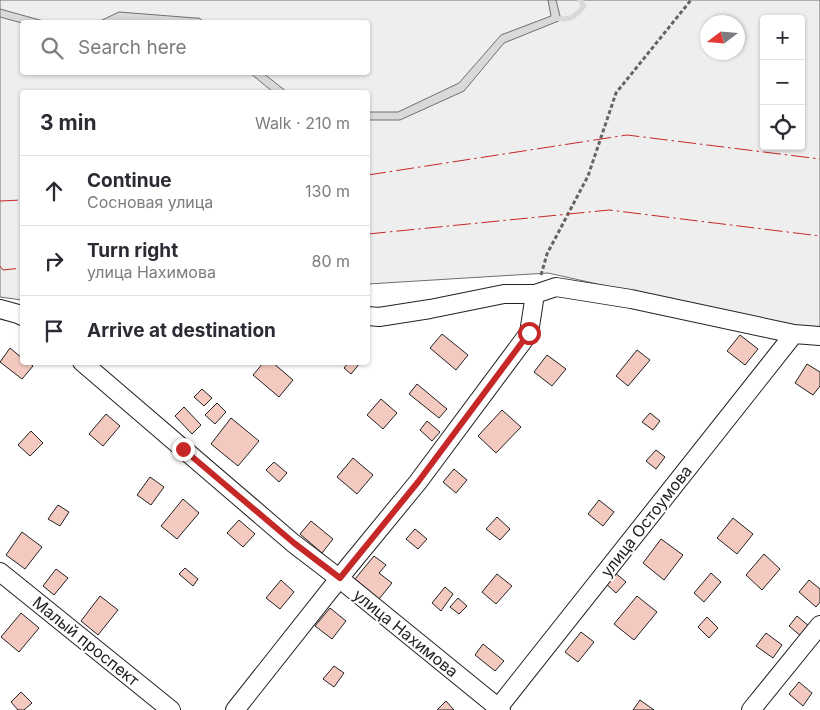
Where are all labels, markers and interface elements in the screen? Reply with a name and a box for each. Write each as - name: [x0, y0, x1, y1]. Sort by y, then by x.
- north arrow: [700, 15, 745, 60]
- map controls: [760, 15, 805, 150]
- button: +: [760, 15, 805, 60]
- search box: [20, 20, 370, 75]
- icon: search: [38, 34, 66, 62]
- text: Search here: [78, 36, 187, 59]
- button: −: [760, 60, 805, 105]
- button: locate: [760, 105, 805, 150]
- text: 3 min: [40, 110, 96, 135]
- text: Walk · 210 m: [255, 113, 350, 133]
- text: Continue: [87, 169, 172, 192]
- icon: ahead: [40, 177, 68, 205]
- text: 130 m: [305, 181, 350, 201]
- text: Сосновая улица: [87, 192, 213, 212]
- text: Turn right: [87, 239, 178, 262]
- icon: right: [40, 247, 68, 275]
- text: 80 m: [311, 251, 350, 271]
- text: улица Нахимова: [87, 262, 216, 282]
- icon: arrive: [40, 317, 68, 345]
- text: Arrive at destination: [87, 319, 276, 342]
- route start: [518, 322, 541, 345]
- route end: [172, 438, 195, 461]
- street label: улица Остоумова: [596, 461, 696, 581]
- street label: улица Нахимова: [350, 585, 462, 681]
- street label: Малый проспект: [29, 592, 144, 690]

